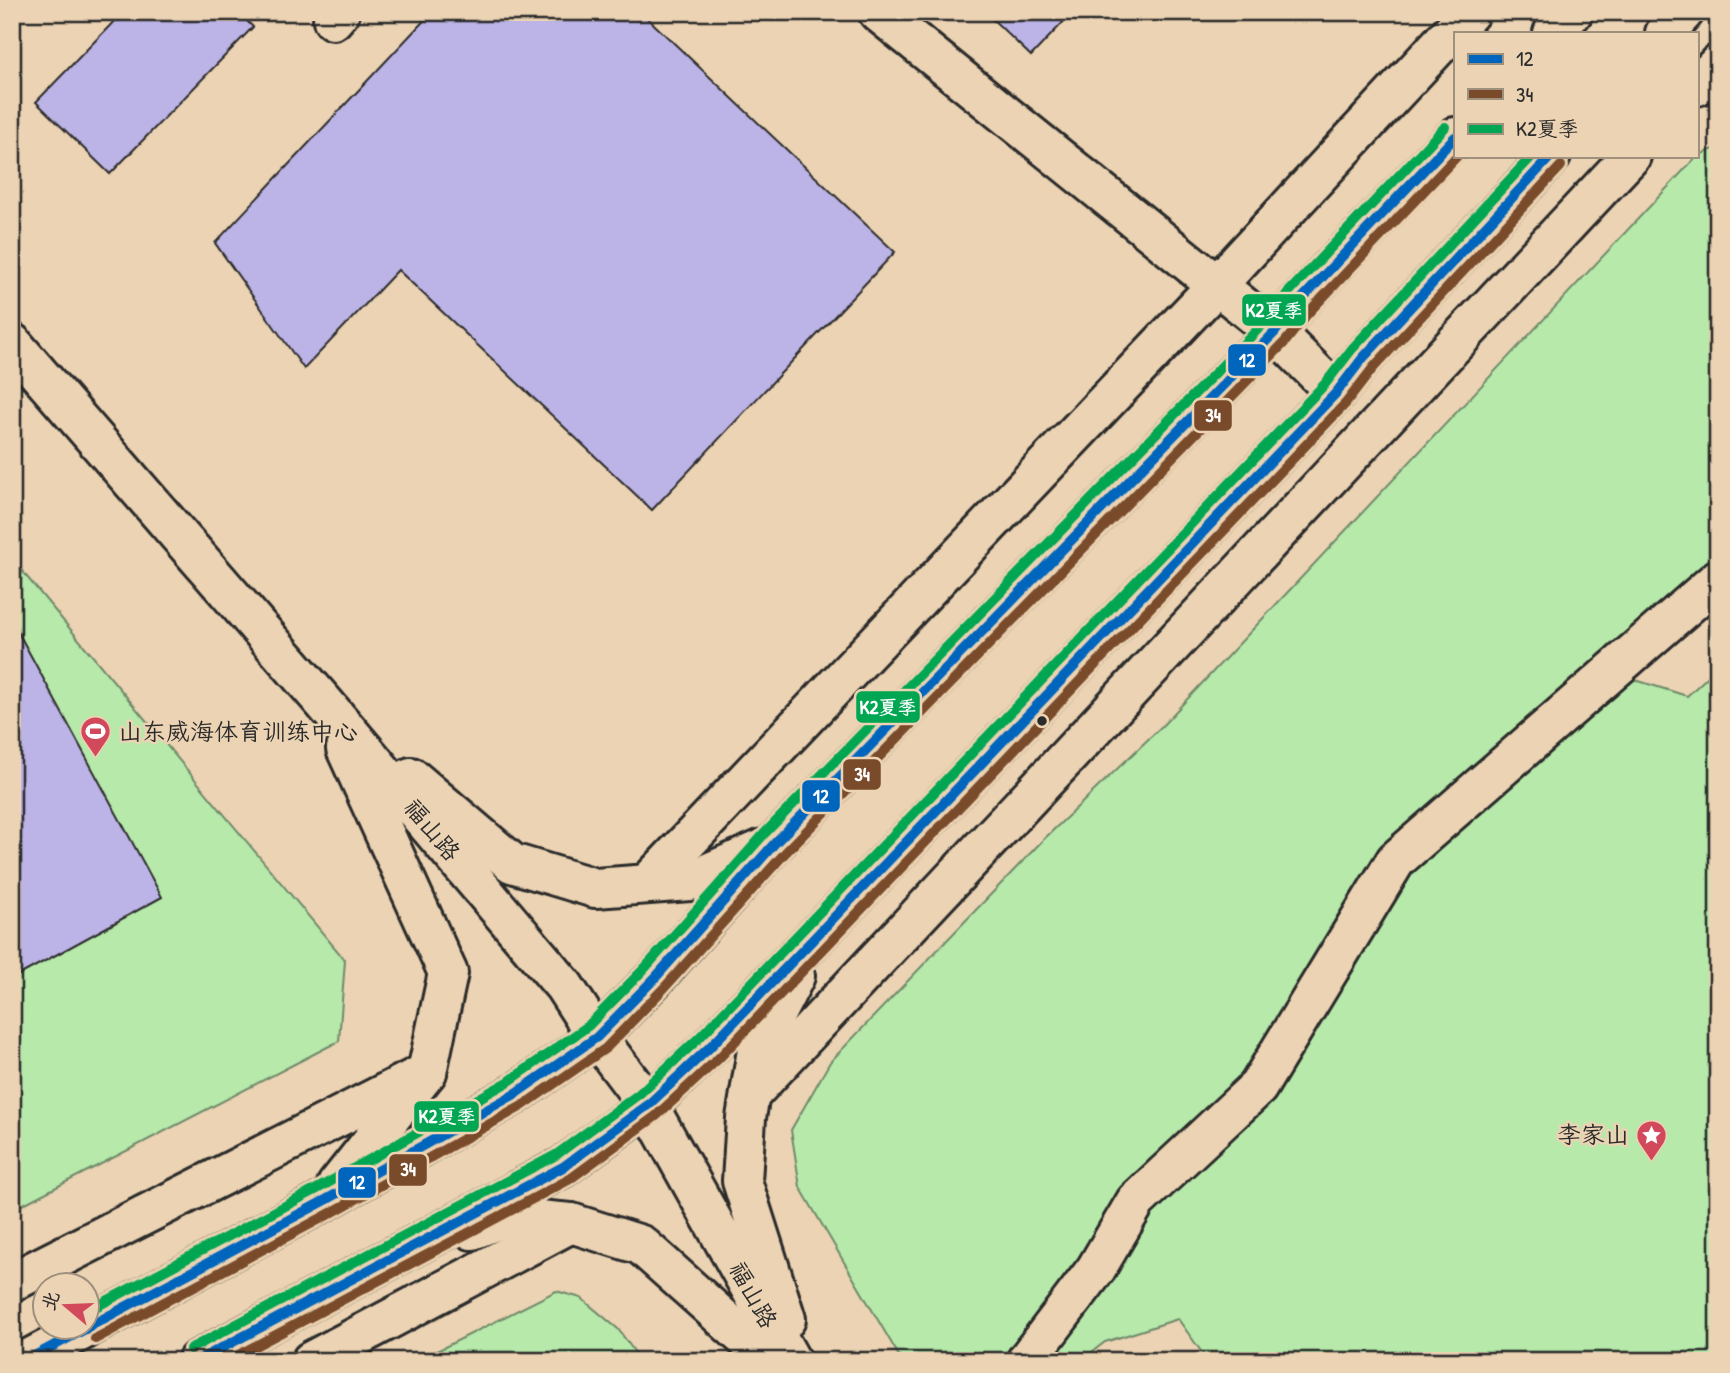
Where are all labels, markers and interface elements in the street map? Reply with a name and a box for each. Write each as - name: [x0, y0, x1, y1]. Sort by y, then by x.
- legend: [1454, 32, 1698, 158]
- text: 12: [1516, 44, 1534, 73]
- text: 34: [1516, 80, 1533, 109]
- text: K2夏季: [1516, 114, 1579, 143]
- line badge: K2夏季: [1241, 293, 1307, 327]
- text: K2夏季: [1246, 297, 1302, 323]
- line badge: 12: [1227, 343, 1267, 377]
- text: 12: [1239, 347, 1255, 373]
- line badge: 34: [1193, 399, 1233, 432]
- text: 34: [1205, 402, 1221, 428]
- line badge: K2夏季: [855, 690, 921, 724]
- text: K2夏季: [860, 694, 916, 720]
- unlabelled marker: [1035, 714, 1049, 728]
- sports icon: 山东威海体育训练中心: [78, 715, 112, 759]
- place label: 山东威海体育训练中心: [118, 715, 358, 747]
- line badge: 34: [842, 758, 882, 791]
- text: 34: [854, 761, 870, 787]
- line badge: 12: [801, 779, 841, 813]
- text: 12: [813, 783, 829, 809]
- street label: 福山路: [397, 791, 468, 867]
- line badge: K2夏季: [413, 1100, 480, 1133]
- text: K2夏季: [419, 1103, 475, 1129]
- place label: 李家山: [1557, 1118, 1629, 1150]
- place icon: 李家山: [1635, 1118, 1669, 1162]
- line badge: 34: [388, 1153, 428, 1187]
- text: 34: [400, 1156, 416, 1182]
- line badge: 12: [337, 1166, 377, 1199]
- text: 12: [349, 1169, 365, 1195]
- street label: 福山路: [722, 1255, 785, 1334]
- north arrow: [32, 1272, 102, 1342]
- text: 北: [35, 1287, 65, 1314]

